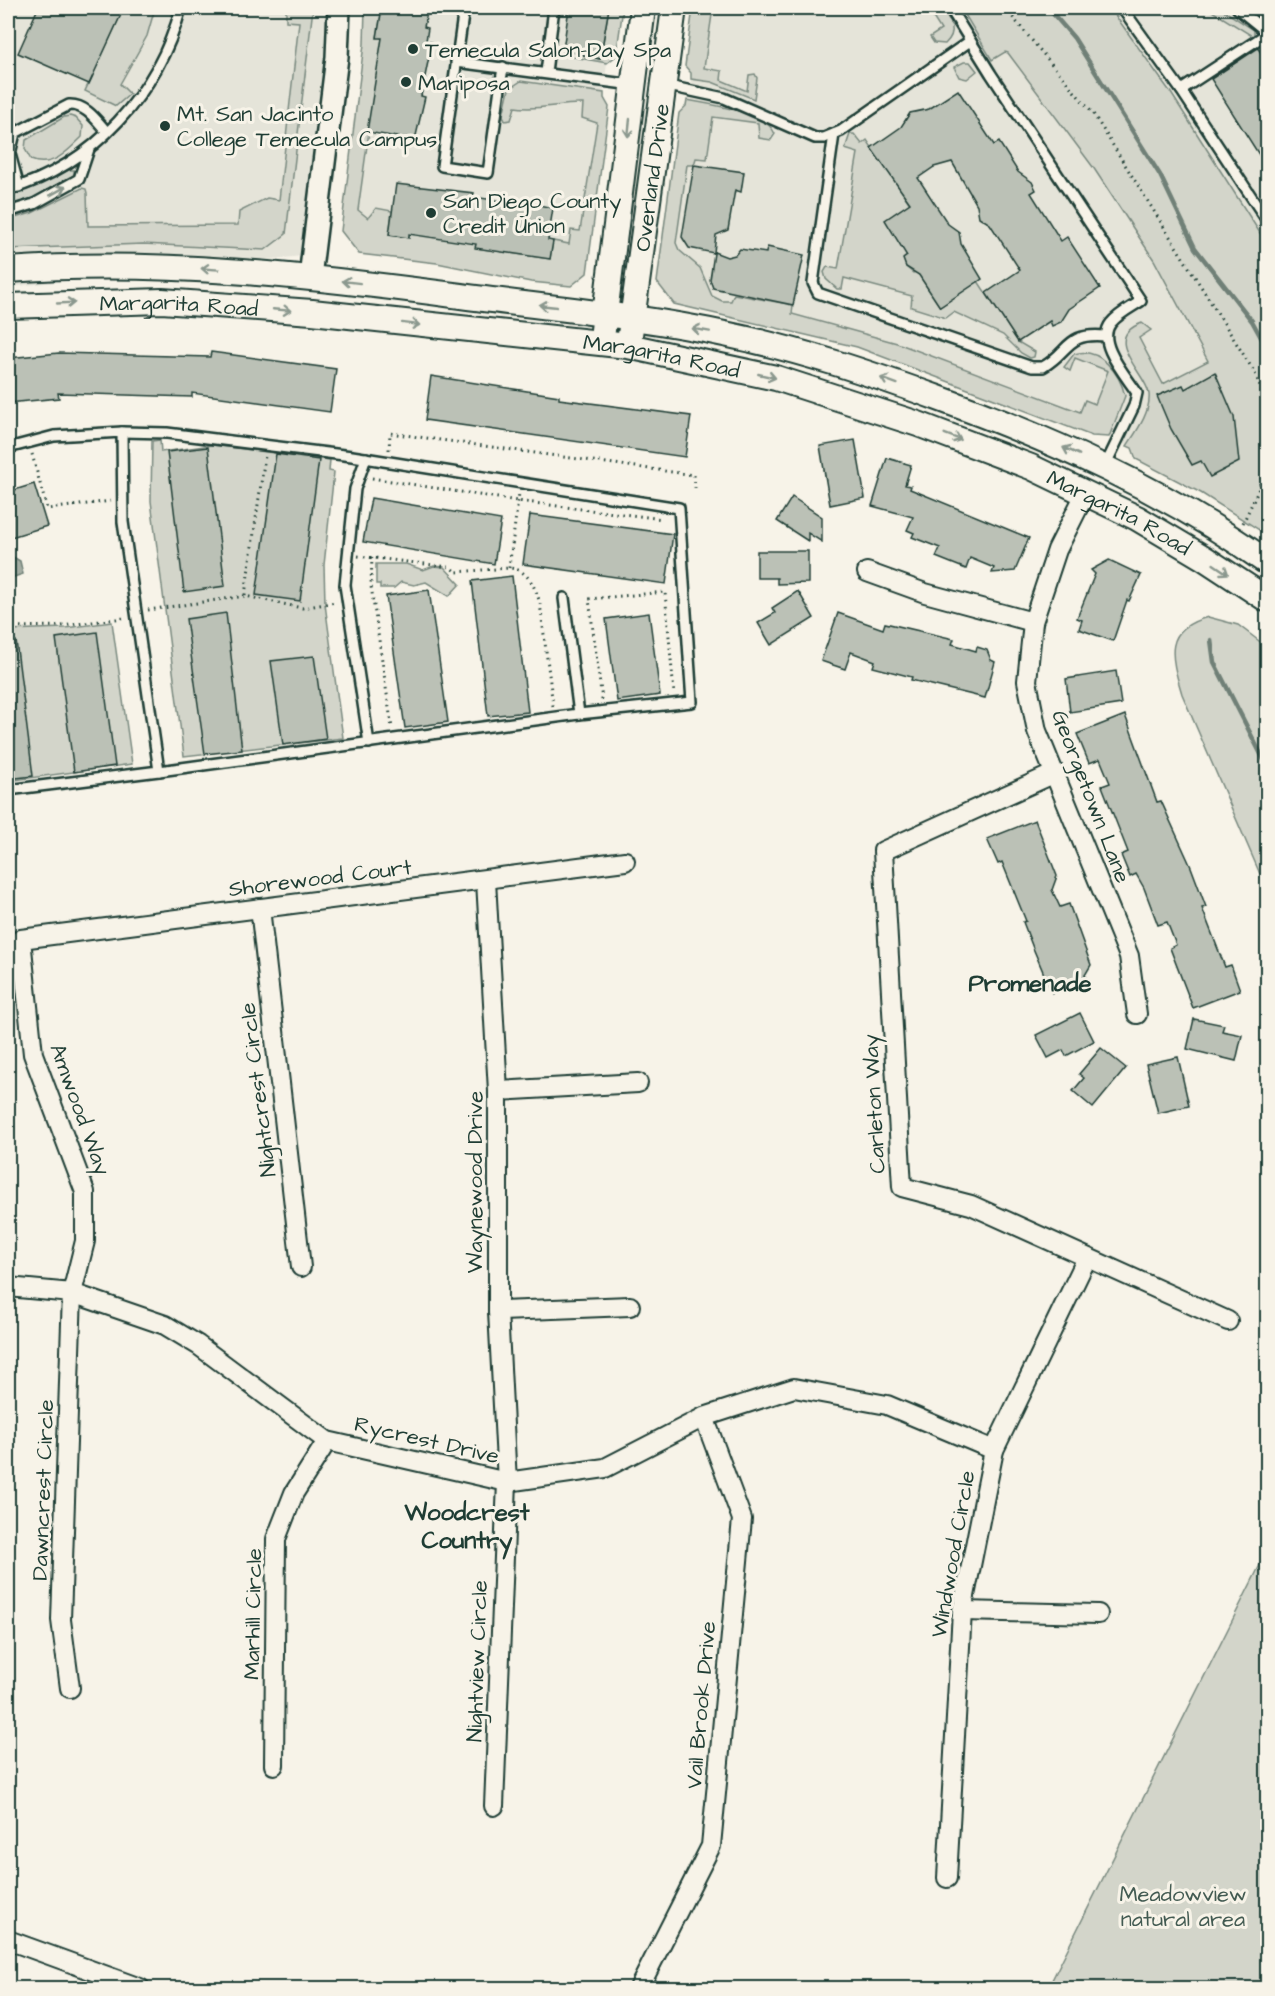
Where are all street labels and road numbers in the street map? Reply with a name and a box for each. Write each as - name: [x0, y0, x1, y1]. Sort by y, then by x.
- street label: Overland Drive: [627, 102, 678, 254]
- street label: Margarita Road: [99, 287, 259, 325]
- street label: Margarita Road: [582, 327, 743, 387]
- street label: Margarita Road: [1041, 463, 1197, 564]
- street label: Georgetown Lane: [1042, 706, 1138, 888]
- street label: Shorewood Court: [227, 852, 414, 905]
- street label: Nightcrest Circle: [232, 1001, 286, 1179]
- street label: Carleton Way: [855, 1033, 895, 1174]
- street label: Amwood Way: [41, 1039, 118, 1180]
- street label: Waynewood Drive: [460, 1091, 492, 1273]
- street label: Dawncrest Circle: [25, 1399, 62, 1581]
- street label: Rycrest Drive: [351, 1409, 502, 1473]
- street label: Windwood Circle: [924, 1468, 983, 1640]
- street label: Marhill Circle: [237, 1548, 270, 1680]
- street label: Nightview Circle: [459, 1580, 497, 1742]
- street label: Vail Brook Drive: [679, 1620, 724, 1790]

